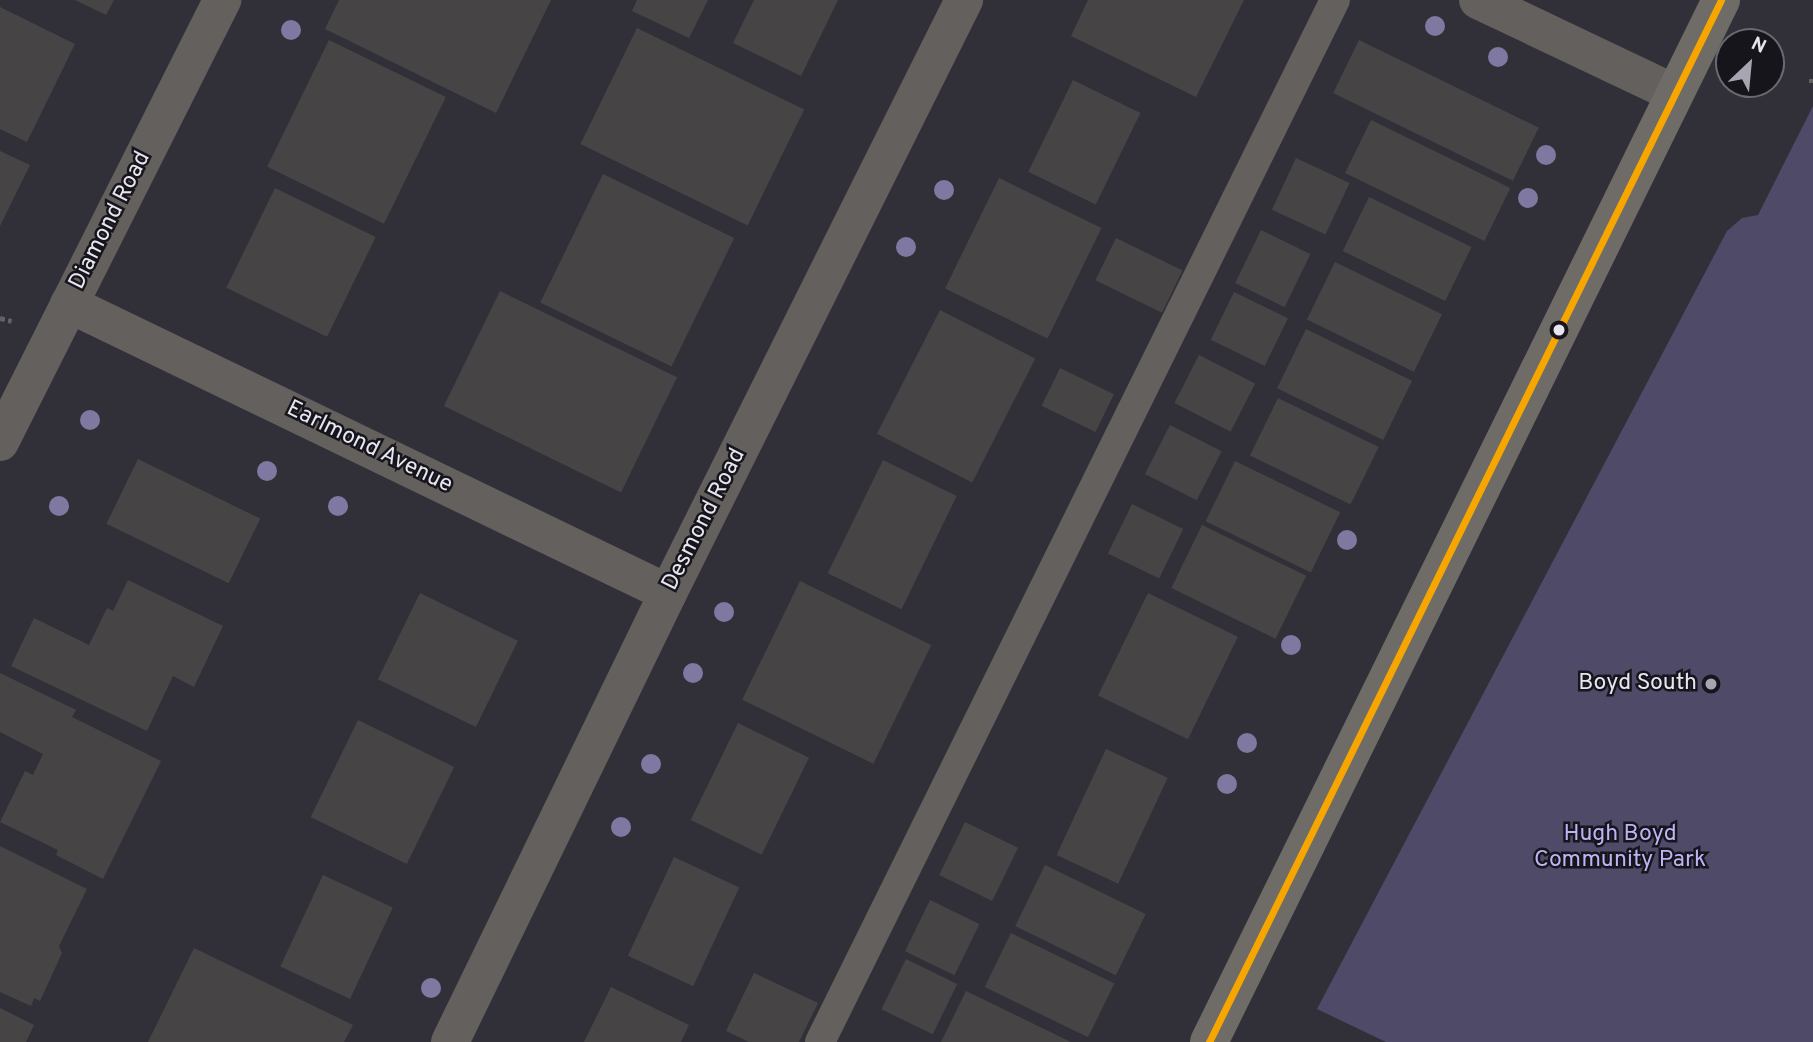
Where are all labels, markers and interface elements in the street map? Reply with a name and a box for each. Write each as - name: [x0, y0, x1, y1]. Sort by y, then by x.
- north arrow: [1715, 28, 1785, 98]
- text: N: [1747, 32, 1770, 60]
- street label: Diamond Road: [64, 147, 158, 295]
- unlabelled marker: [1552, 323, 1566, 337]
- street label: Earlmond Avenue: [281, 396, 457, 500]
- street label: Desmond Road: [657, 444, 753, 596]
- place label: Boyd South: [1578, 670, 1697, 698]
- marker: Boyd South: [1703, 676, 1719, 692]
- park label: Hugh Boyd Community Park: [1534, 821, 1706, 875]

